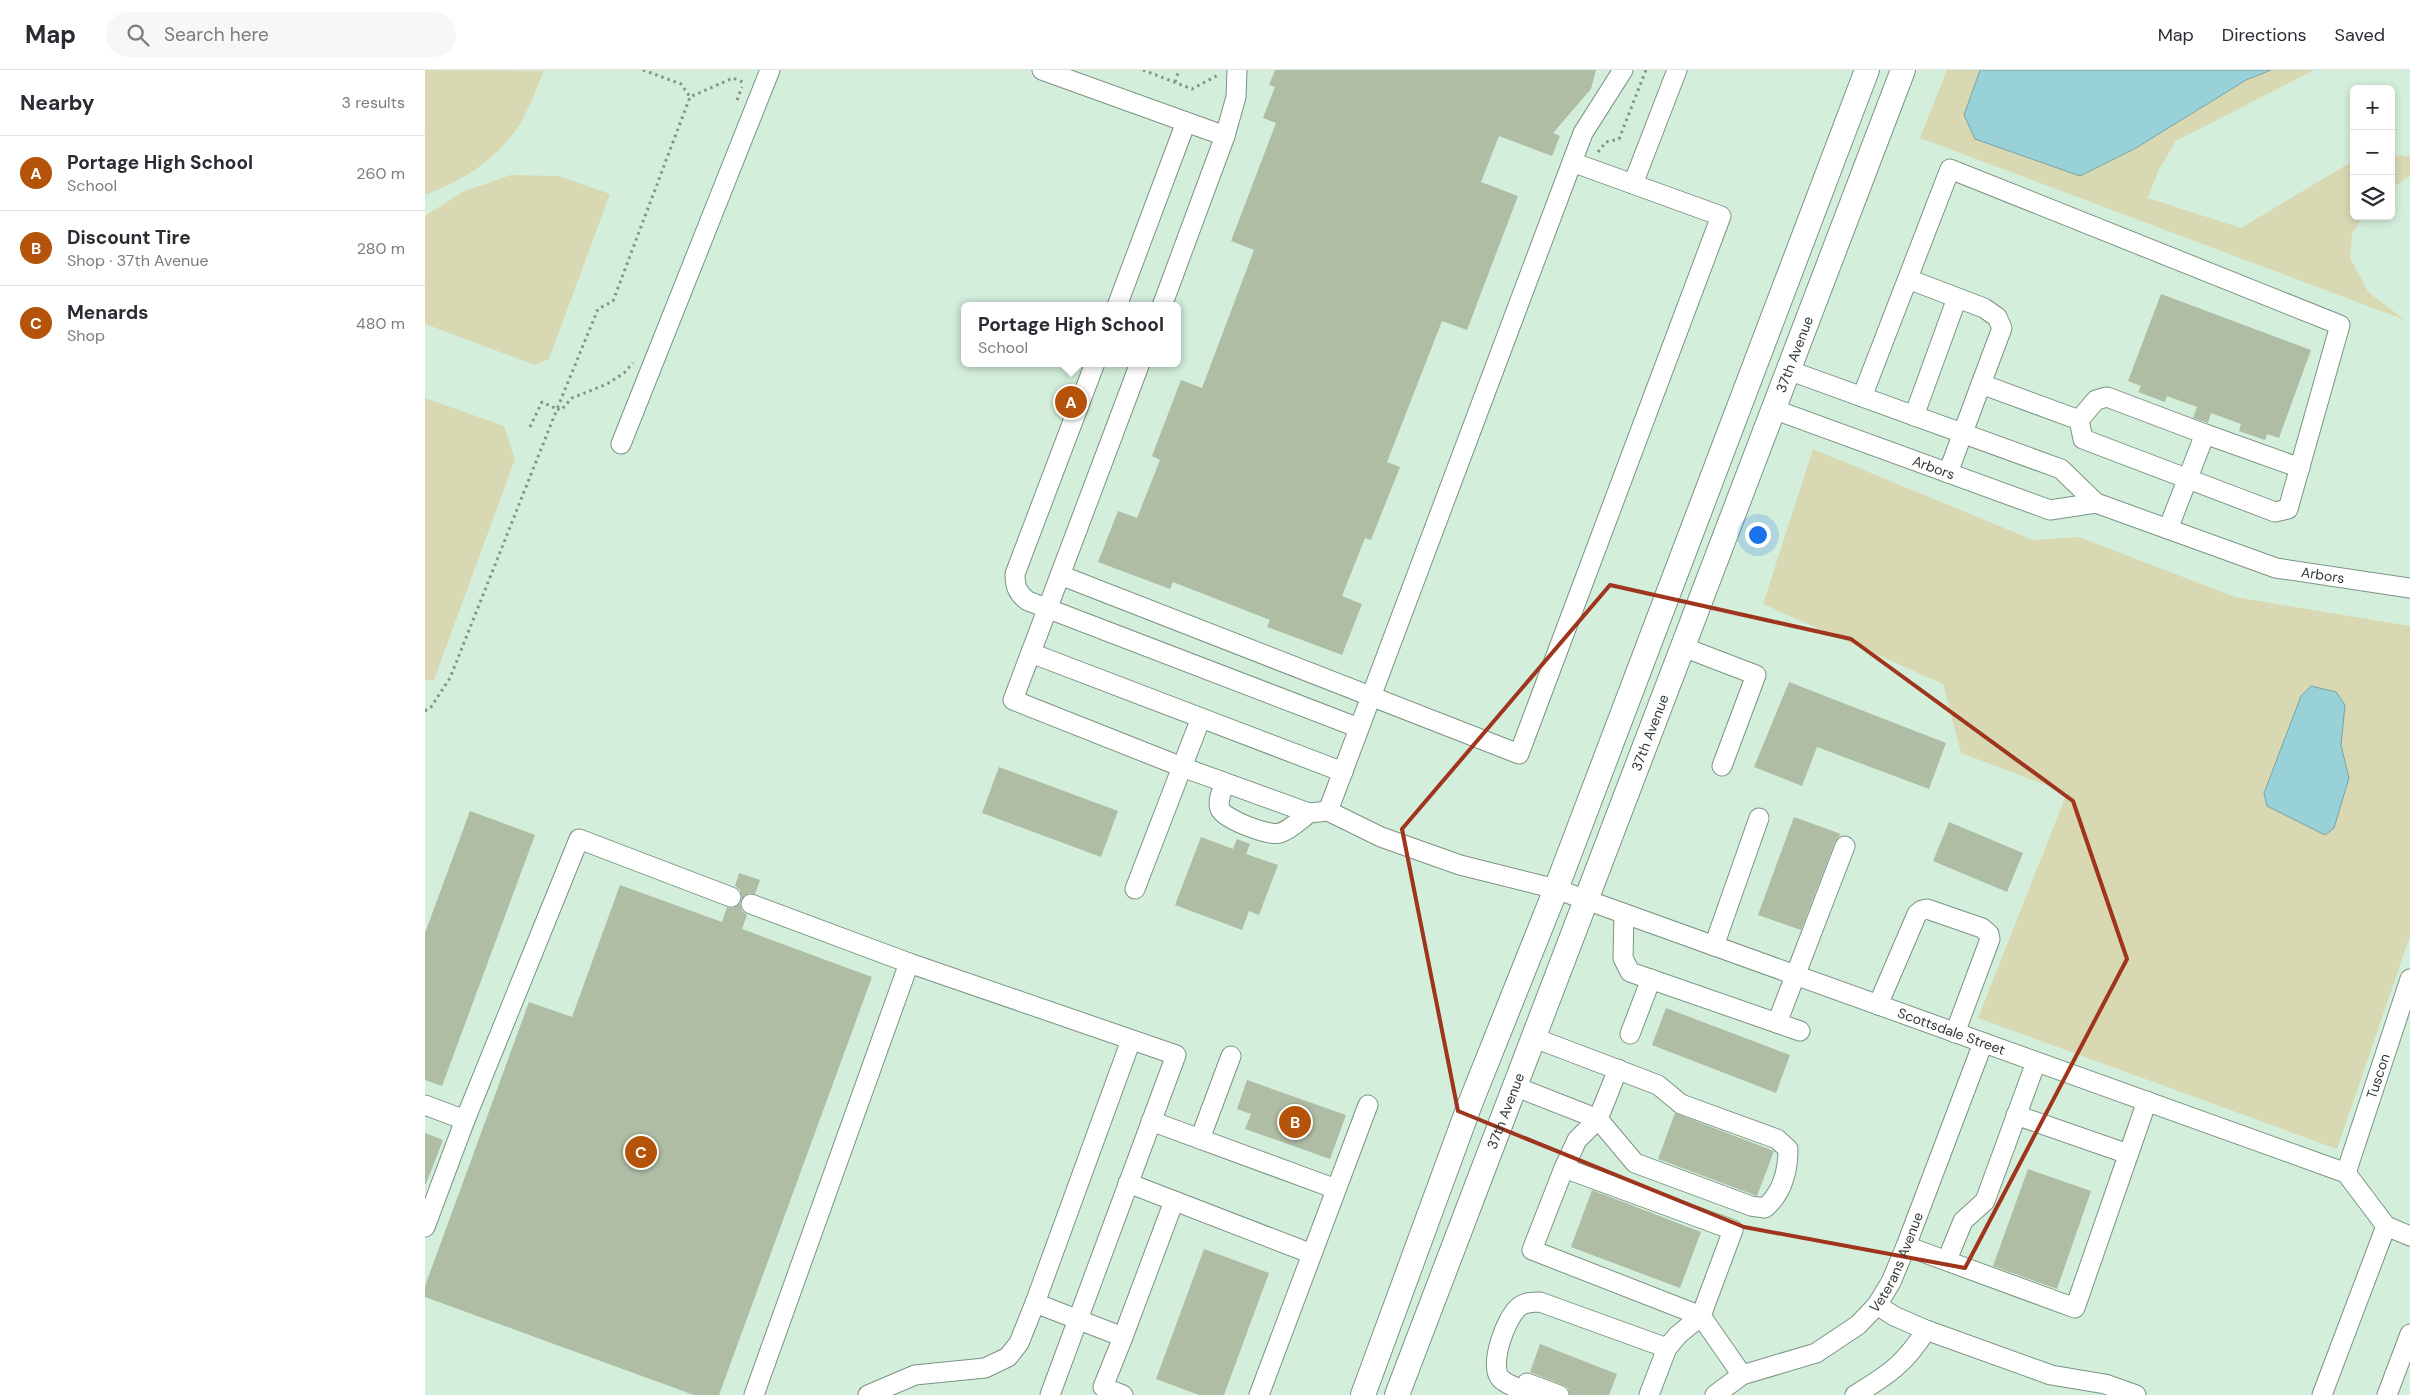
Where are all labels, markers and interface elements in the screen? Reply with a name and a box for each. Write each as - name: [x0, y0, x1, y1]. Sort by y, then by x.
- search box: [106, 12, 456, 57]
- text: Map: [25, 19, 76, 50]
- icon: search: [124, 21, 152, 49]
- text: Search here: [164, 22, 269, 47]
- text: Map: [2158, 23, 2194, 47]
- text: Directions: [2222, 23, 2307, 47]
- text: Saved: [2335, 23, 2385, 47]
- map controls: [2350, 85, 2395, 220]
- button: +: [2350, 85, 2395, 130]
- text: Nearby: [20, 89, 94, 117]
- text: 3 results: [342, 92, 405, 113]
- button: −: [2350, 130, 2395, 175]
- text: Portage High School: [67, 150, 253, 175]
- text: A: [30, 163, 42, 184]
- text: 260 m: [356, 163, 405, 184]
- text: School: [67, 175, 117, 196]
- button: layers: [2350, 175, 2395, 220]
- text: Discount Tire: [67, 225, 191, 250]
- text: B: [31, 238, 41, 259]
- text: 280 m: [357, 238, 405, 259]
- text: Shop · 37th Avenue: [67, 250, 209, 271]
- text: Menards: [67, 300, 148, 325]
- popup: [961, 302, 1181, 367]
- text: Portage High School: [978, 312, 1164, 337]
- text: C: [30, 313, 42, 334]
- text: 480 m: [356, 313, 405, 334]
- street label: 37th Avenue: [1772, 313, 1817, 395]
- text: Shop: [67, 325, 105, 346]
- text: School: [978, 337, 1028, 358]
- pin: A: [1055, 383, 1087, 421]
- street label: Arbors: [1910, 452, 1957, 484]
- your location: [1745, 522, 1771, 548]
- street label: Arbors: [2300, 563, 2346, 587]
- street label: 37th Avenue: [1627, 692, 1673, 773]
- street label: Scottsdale Street: [1895, 1004, 2008, 1059]
- street label: Tuscon: [2362, 1051, 2394, 1101]
- street label: 37th Avenue: [1483, 1070, 1528, 1152]
- pin: B: [1279, 1103, 1311, 1141]
- pin: C: [625, 1133, 657, 1171]
- street label: Veterans Avenue: [1866, 1210, 1927, 1316]

